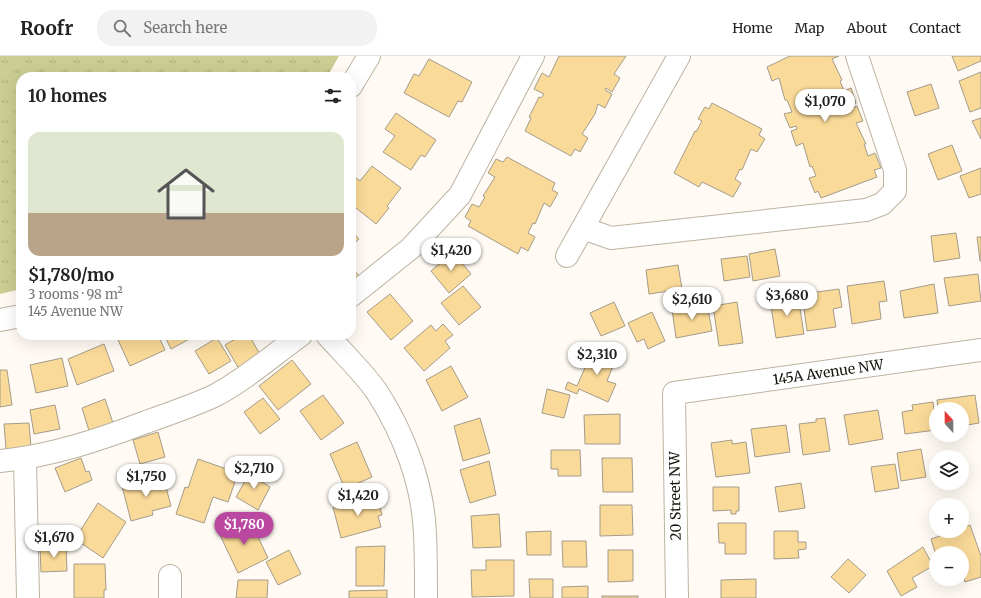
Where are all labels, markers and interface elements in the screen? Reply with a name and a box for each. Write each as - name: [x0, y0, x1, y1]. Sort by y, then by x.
- search box: [97, 10, 377, 46]
- text: Roofr: [20, 16, 73, 40]
- icon: search: [111, 17, 133, 39]
- text: Search here: [143, 18, 227, 37]
- text: Home: [732, 19, 773, 37]
- text: Map: [795, 19, 824, 37]
- text: About: [846, 19, 887, 37]
- text: Contact: [909, 19, 961, 37]
- text: 10 homes: [28, 85, 107, 107]
- icon: filters: [322, 85, 344, 107]
- pin: $1,070: [792, 89, 858, 123]
- text: $1,070: [804, 93, 846, 110]
- icon: home: [150, 158, 222, 230]
- pin: $1,420: [418, 238, 484, 272]
- text: $1,420: [430, 242, 472, 259]
- text: $1,780/mo: [28, 264, 114, 286]
- pin: $3,680: [754, 283, 820, 317]
- text: 3 rooms · 98 m²: [28, 286, 123, 303]
- pin: $2,610: [659, 287, 725, 321]
- text: $3,680: [765, 287, 809, 304]
- text: $2,610: [672, 291, 712, 308]
- text: 145 Avenue NW: [28, 303, 123, 320]
- pin: $2,310: [564, 342, 630, 376]
- text: $2,310: [577, 346, 617, 363]
- street label: 145A Avenue NW: [771, 355, 886, 389]
- north arrow: [929, 402, 969, 442]
- map controls: [929, 402, 969, 586]
- street label: 20 Street NW: [665, 450, 685, 541]
- button: layers: [929, 450, 969, 490]
- pin: $2,710: [221, 456, 287, 490]
- text: $2,710: [234, 460, 274, 477]
- pin: $1,750: [113, 464, 179, 498]
- text: $1,750: [126, 468, 166, 485]
- pin: $1,420: [325, 483, 391, 517]
- text: $1,420: [337, 487, 379, 504]
- button: +: [929, 498, 969, 538]
- pin: $1,780: [211, 512, 277, 546]
- text: $1,780: [223, 516, 265, 533]
- pin: $1,670: [21, 525, 87, 559]
- text: $1,670: [34, 529, 74, 546]
- button: −: [929, 546, 969, 586]

